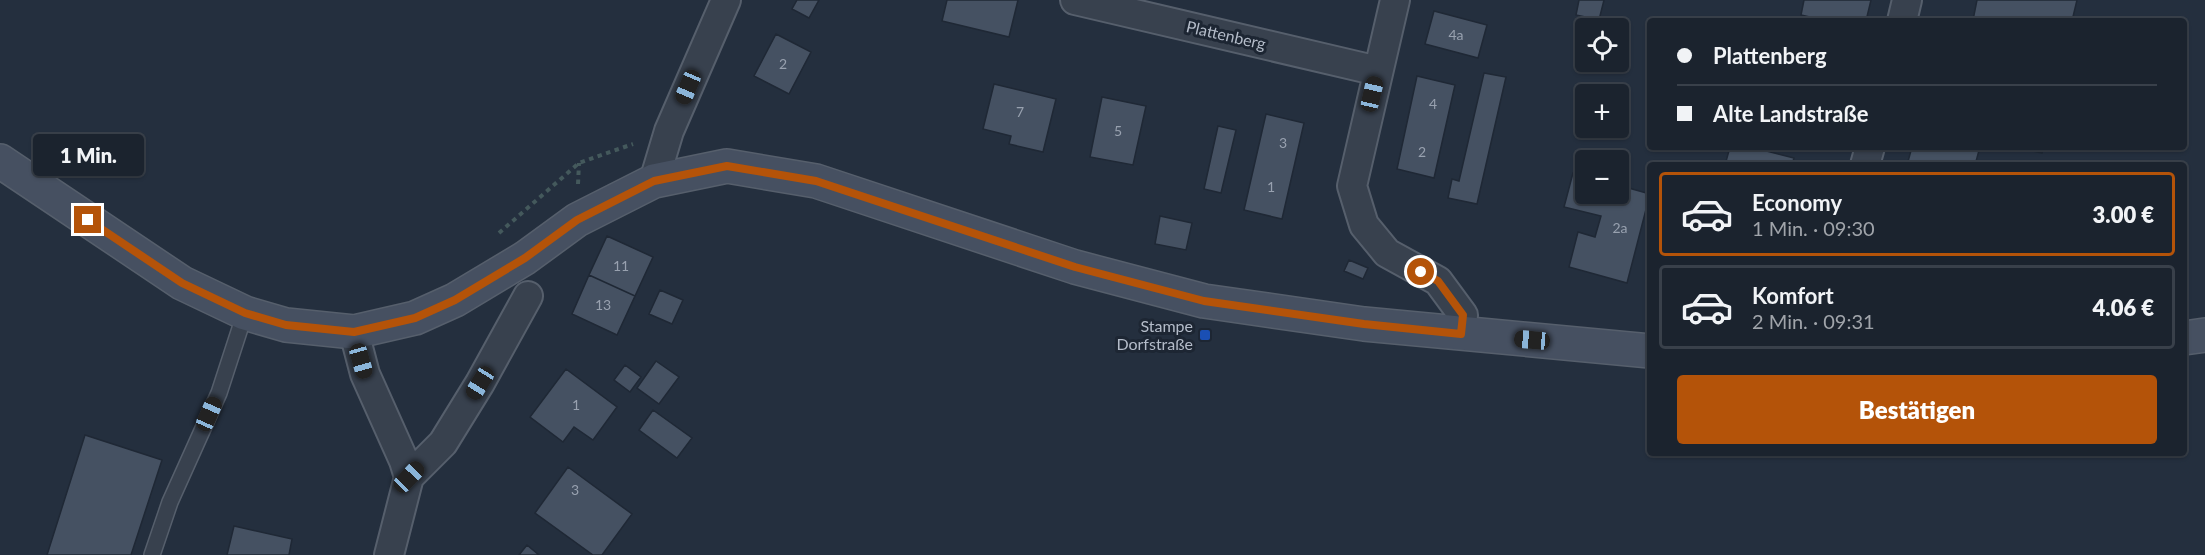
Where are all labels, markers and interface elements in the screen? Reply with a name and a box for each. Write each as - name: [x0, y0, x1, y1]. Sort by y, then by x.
- street label: Plattenberg: [1185, 16, 1268, 53]
- map controls: [1575, 18, 1629, 204]
- button: locate: [1575, 18, 1629, 72]
- house number: 4a: [1448, 26, 1464, 43]
- text: Plattenberg: [1713, 42, 1827, 69]
- house number: 2: [779, 55, 787, 72]
- car: [673, 67, 703, 107]
- car: [1359, 74, 1385, 114]
- button: +: [1575, 84, 1629, 138]
- house number: 4: [1429, 95, 1437, 112]
- text: Alte Landstraße: [1713, 100, 1868, 127]
- house number: 7: [1016, 103, 1024, 120]
- house number: 5: [1114, 122, 1122, 139]
- callout: 1 Min.: [32, 133, 144, 175]
- house number: 3: [1279, 134, 1287, 151]
- text: 1 Min.: [60, 143, 117, 167]
- house number: 2: [1418, 143, 1426, 160]
- button: −: [1575, 150, 1629, 204]
- house number: 1: [1267, 178, 1275, 195]
- icon: car: [1680, 187, 1734, 241]
- text: Economy: [1752, 189, 1842, 216]
- text: 3.00 €: [2093, 201, 2154, 228]
- route end: [74, 206, 101, 233]
- text: 1 Min. · 09:30: [1752, 216, 1875, 240]
- house number: 2a: [1612, 219, 1628, 236]
- house number: 11: [613, 257, 629, 274]
- route start: [1407, 258, 1434, 285]
- icon: car: [1680, 280, 1734, 334]
- text: Komfort: [1752, 282, 1834, 309]
- text: 4.06 €: [2093, 294, 2154, 321]
- house number: 13: [595, 296, 611, 313]
- text: 2 Min. · 09:31: [1752, 309, 1875, 333]
- place label: Stampe Dorfstraße: [1116, 316, 1193, 353]
- marker: Stampe Dorfstraße: [1198, 328, 1212, 342]
- car: [1513, 329, 1551, 351]
- car: [347, 341, 375, 381]
- car: [463, 363, 497, 403]
- button: Bestätigen: [1677, 375, 2157, 444]
- car: [193, 394, 225, 434]
- house number: 1: [572, 396, 580, 413]
- car: [390, 458, 428, 496]
- house number: 3: [571, 481, 579, 498]

